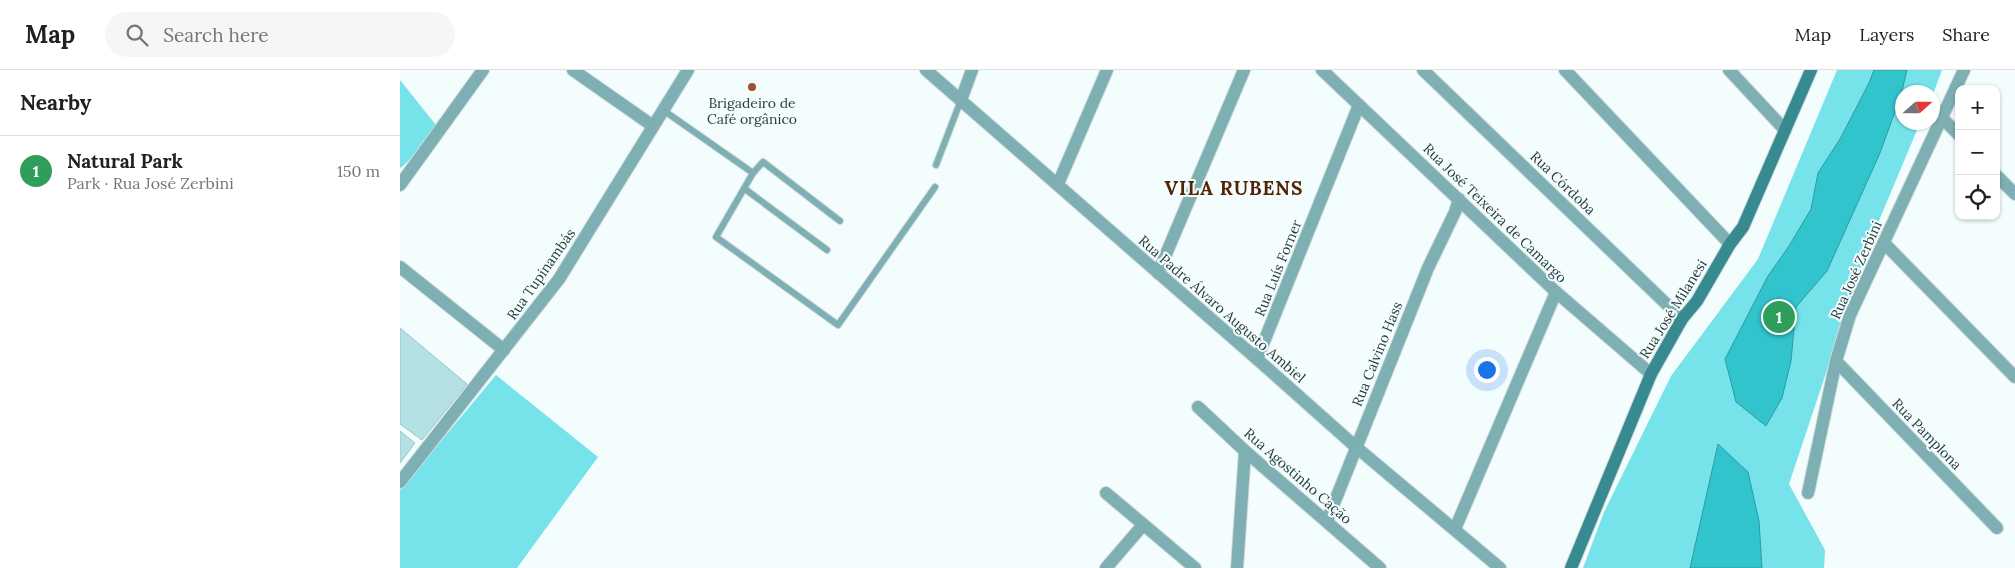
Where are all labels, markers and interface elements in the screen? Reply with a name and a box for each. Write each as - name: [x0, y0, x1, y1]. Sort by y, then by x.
- search box: [105, 12, 455, 57]
- text: Map: [25, 19, 75, 50]
- icon: search: [123, 21, 151, 49]
- text: Search here: [163, 23, 269, 47]
- text: Map: [1795, 23, 1831, 46]
- text: Layers: [1859, 23, 1914, 46]
- text: Share: [1942, 23, 1990, 46]
- marker: Brigadeiro de Café orgânico: [746, 81, 758, 93]
- north arrow: [1895, 85, 1940, 130]
- map controls: [1955, 85, 2000, 220]
- button: +: [1955, 85, 2000, 130]
- text: Nearby: [20, 89, 91, 116]
- place label: Brigadeiro de Café orgânico: [707, 94, 797, 128]
- button: −: [1955, 130, 2000, 175]
- street label: Rua José Teixeira de Camargo: [1419, 140, 1571, 286]
- street label: Rua Córdoba: [1527, 147, 1599, 219]
- text: Natural Park: [67, 149, 183, 173]
- text: 1: [33, 161, 39, 181]
- text: 150 m: [337, 161, 380, 181]
- text: Park · Rua José Zerbini: [67, 173, 234, 193]
- button: locate: [1955, 175, 2000, 220]
- district label: VILA RUBENS: [1165, 176, 1303, 200]
- street label: Rua Luís Forner: [1250, 217, 1306, 319]
- street label: Rua José Zerbini: [1826, 218, 1886, 322]
- street label: Rua Tupinambás: [503, 225, 579, 323]
- street label: Rua Padre Álvaro Augusto Ambiel: [1135, 232, 1309, 387]
- street label: Rua José Milanesi: [1635, 256, 1711, 362]
- pin: 1: [1763, 298, 1795, 336]
- street label: Rua Calvino Hass: [1348, 299, 1406, 409]
- your location: [1474, 357, 1500, 383]
- street label: Rua Pamplona: [1888, 395, 1966, 473]
- street label: Rua Agostinho Cação: [1240, 424, 1356, 528]

